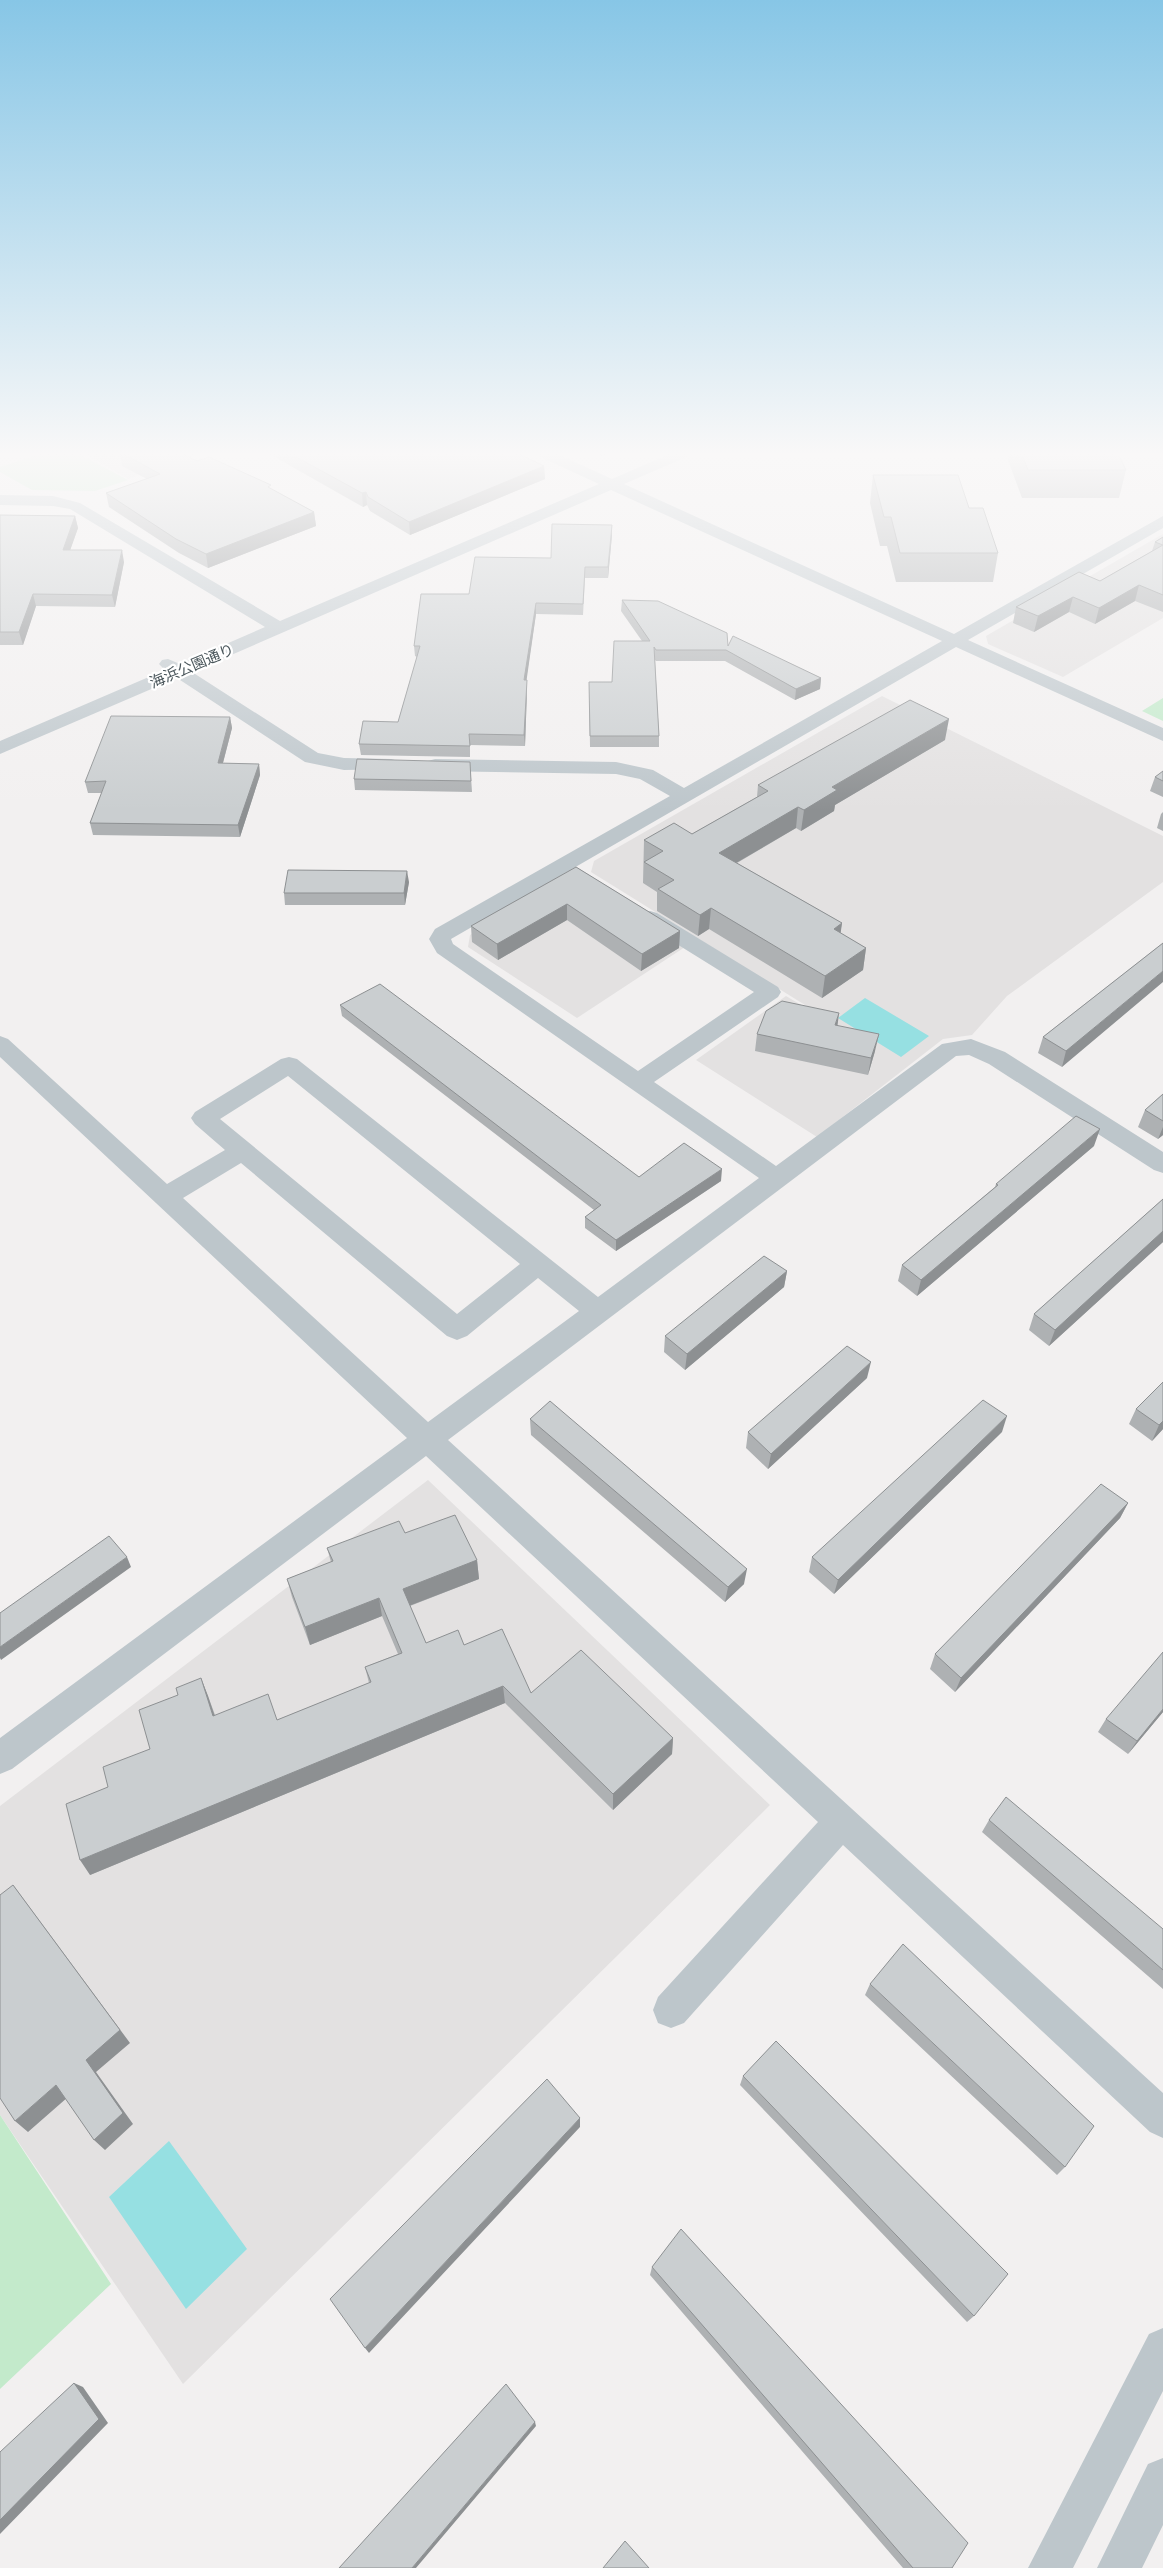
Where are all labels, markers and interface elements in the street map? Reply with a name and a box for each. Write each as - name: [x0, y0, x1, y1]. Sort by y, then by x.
- street label: 海浜公園通り: [147, 639, 237, 691]

